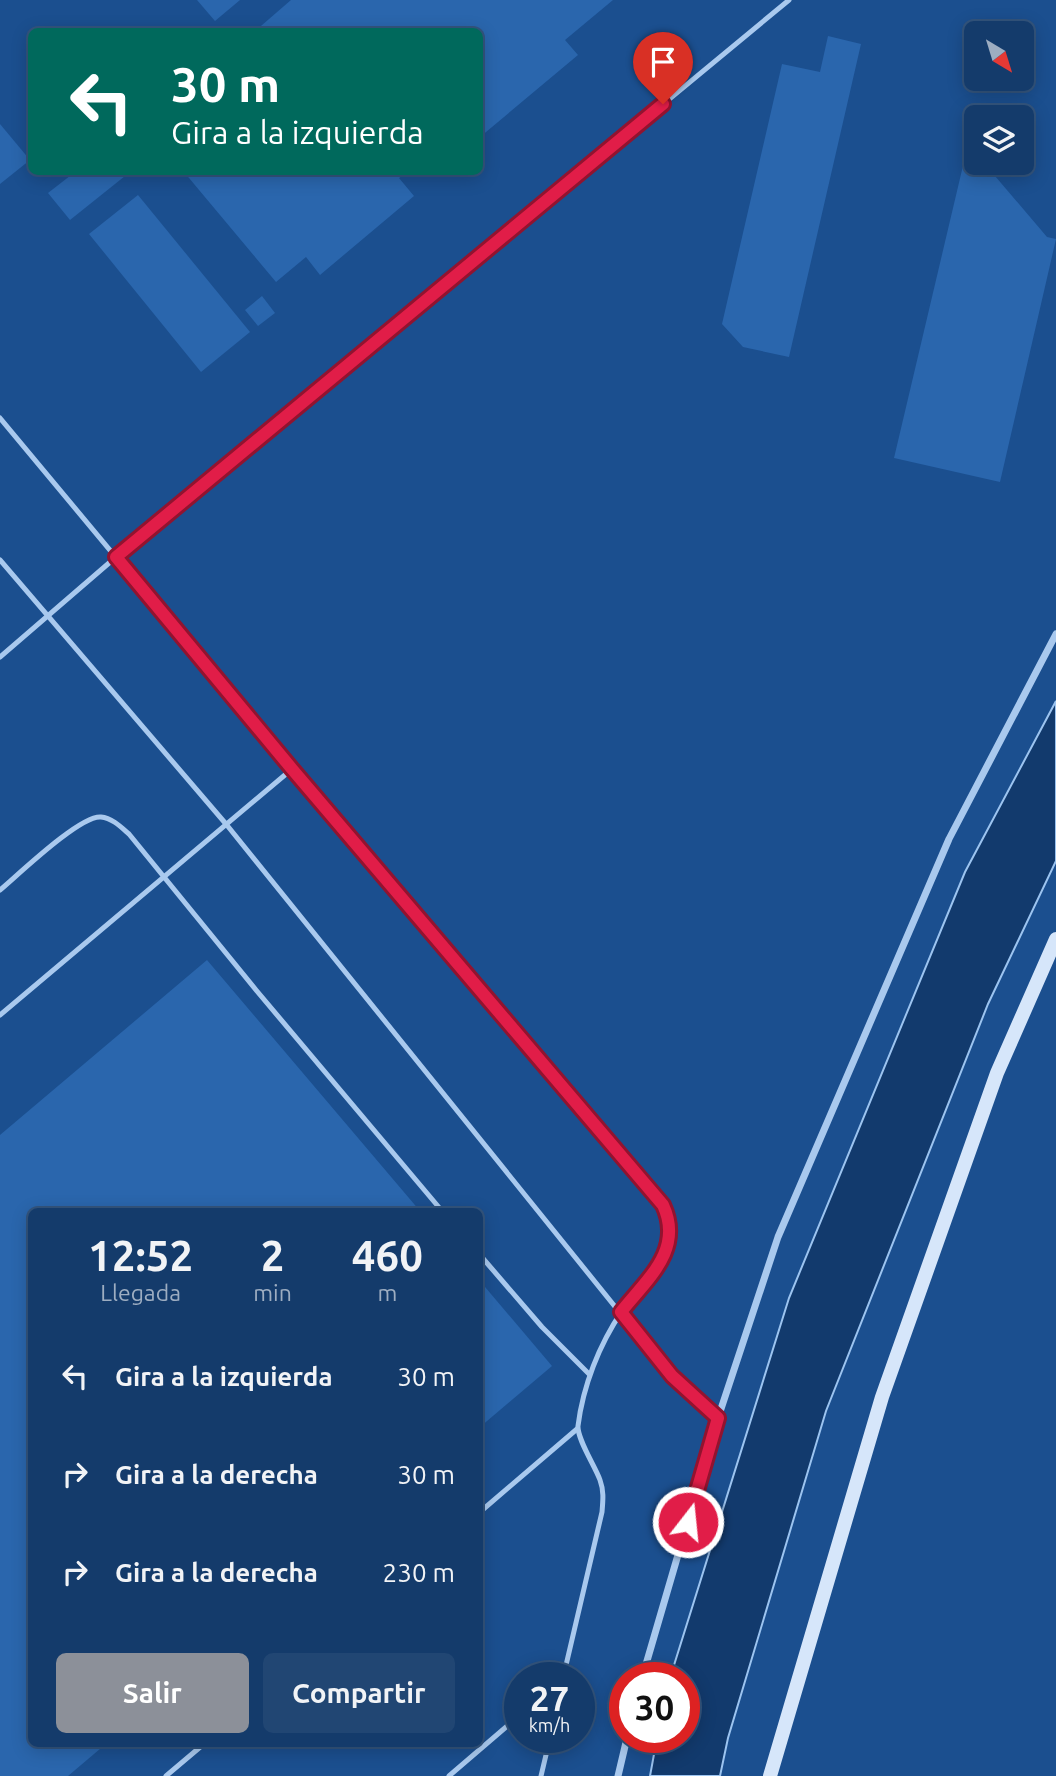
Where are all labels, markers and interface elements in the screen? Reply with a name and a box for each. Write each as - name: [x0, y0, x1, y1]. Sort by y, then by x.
- north arrow: [964, 21, 1034, 91]
- map controls: [964, 21, 1034, 175]
- pin: [633, 32, 693, 104]
- icon: arrive: [644, 43, 682, 81]
- icon: left: [56, 56, 147, 147]
- text: 30 m: [171, 56, 280, 111]
- button: layers: [964, 105, 1034, 175]
- text: Gira a la izquierda: [171, 114, 424, 150]
- text: 12:52: [88, 1232, 193, 1279]
- text: 2: [261, 1232, 284, 1279]
- text: 460: [352, 1232, 423, 1279]
- text: Llegada: [100, 1280, 181, 1305]
- text: min: [253, 1280, 292, 1305]
- text: m: [377, 1280, 397, 1305]
- icon: left: [56, 1357, 94, 1395]
- text: Gira a la izquierda: [115, 1362, 333, 1391]
- text: 30 m: [397, 1362, 455, 1391]
- icon: right: [56, 1455, 94, 1493]
- text: Gira a la derecha: [115, 1460, 318, 1489]
- text: 30 m: [397, 1460, 455, 1489]
- position arrow: [651, 1485, 725, 1559]
- icon: right: [56, 1553, 94, 1591]
- text: Gira a la derecha: [115, 1558, 318, 1587]
- text: 230 m: [383, 1558, 455, 1587]
- button: Salir: [56, 1653, 249, 1733]
- button: Compartir: [263, 1653, 455, 1733]
- speed limit sign: 30: [609, 1662, 700, 1753]
- text: 27: [530, 1678, 569, 1718]
- text: km/h: [529, 1715, 570, 1735]

